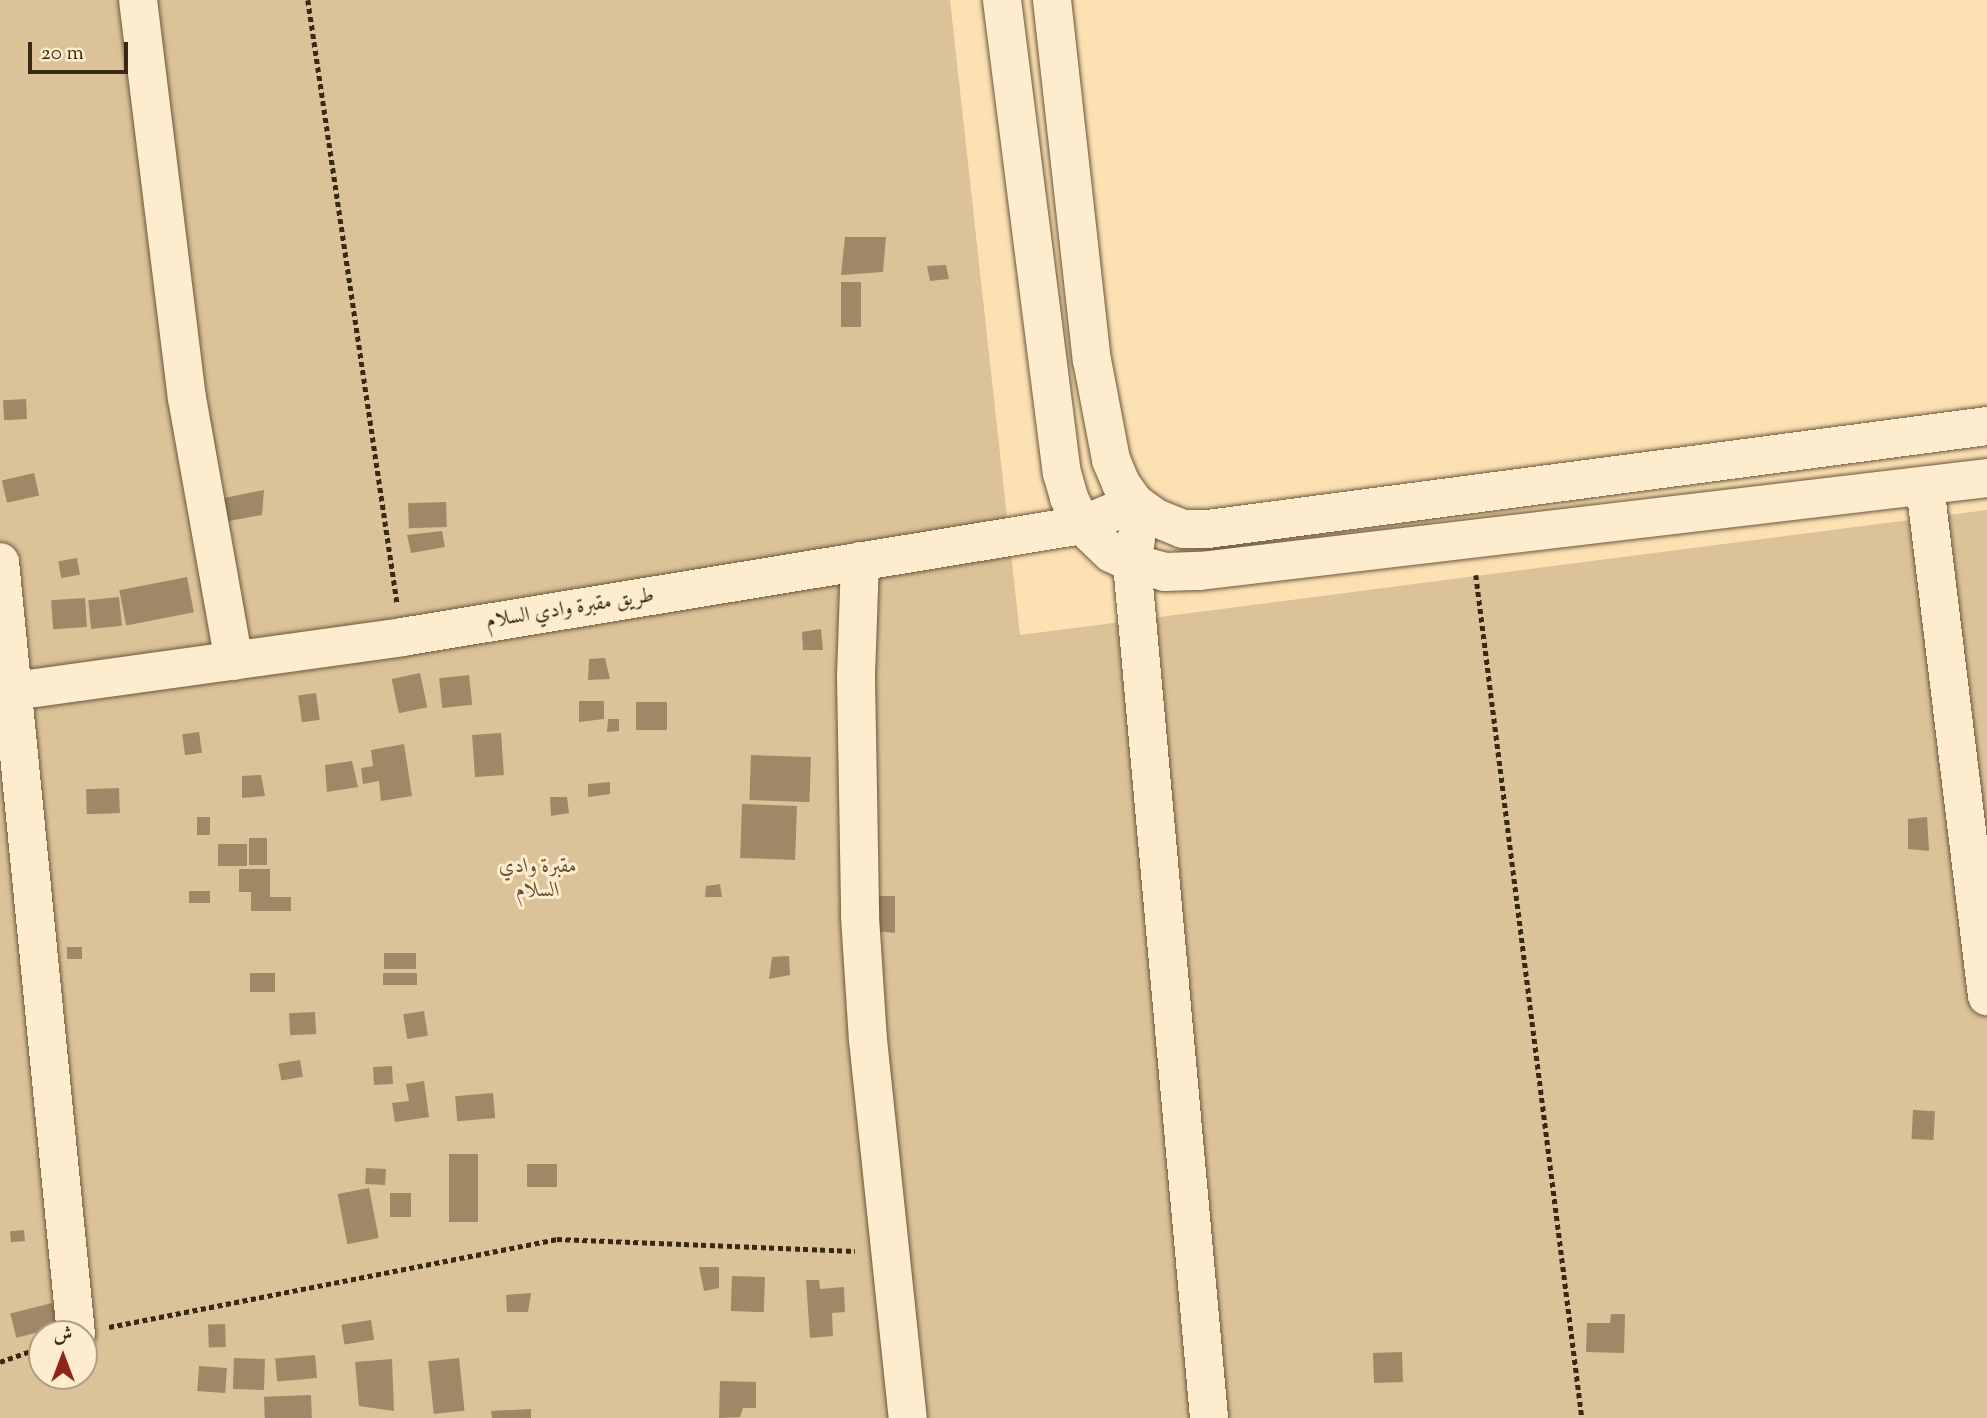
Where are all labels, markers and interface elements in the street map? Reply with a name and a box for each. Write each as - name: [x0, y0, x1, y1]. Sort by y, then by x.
- scale bar: [32, 28, 131, 72]
- text: 20 m: [41, 39, 84, 69]
- street label: طريق مقبرة وادي السلام: [484, 583, 656, 635]
- park label: مقبرة وادي السلام: [499, 854, 577, 904]
- north arrow: [28, 1320, 98, 1390]
- text: ش: [54, 1322, 72, 1349]

